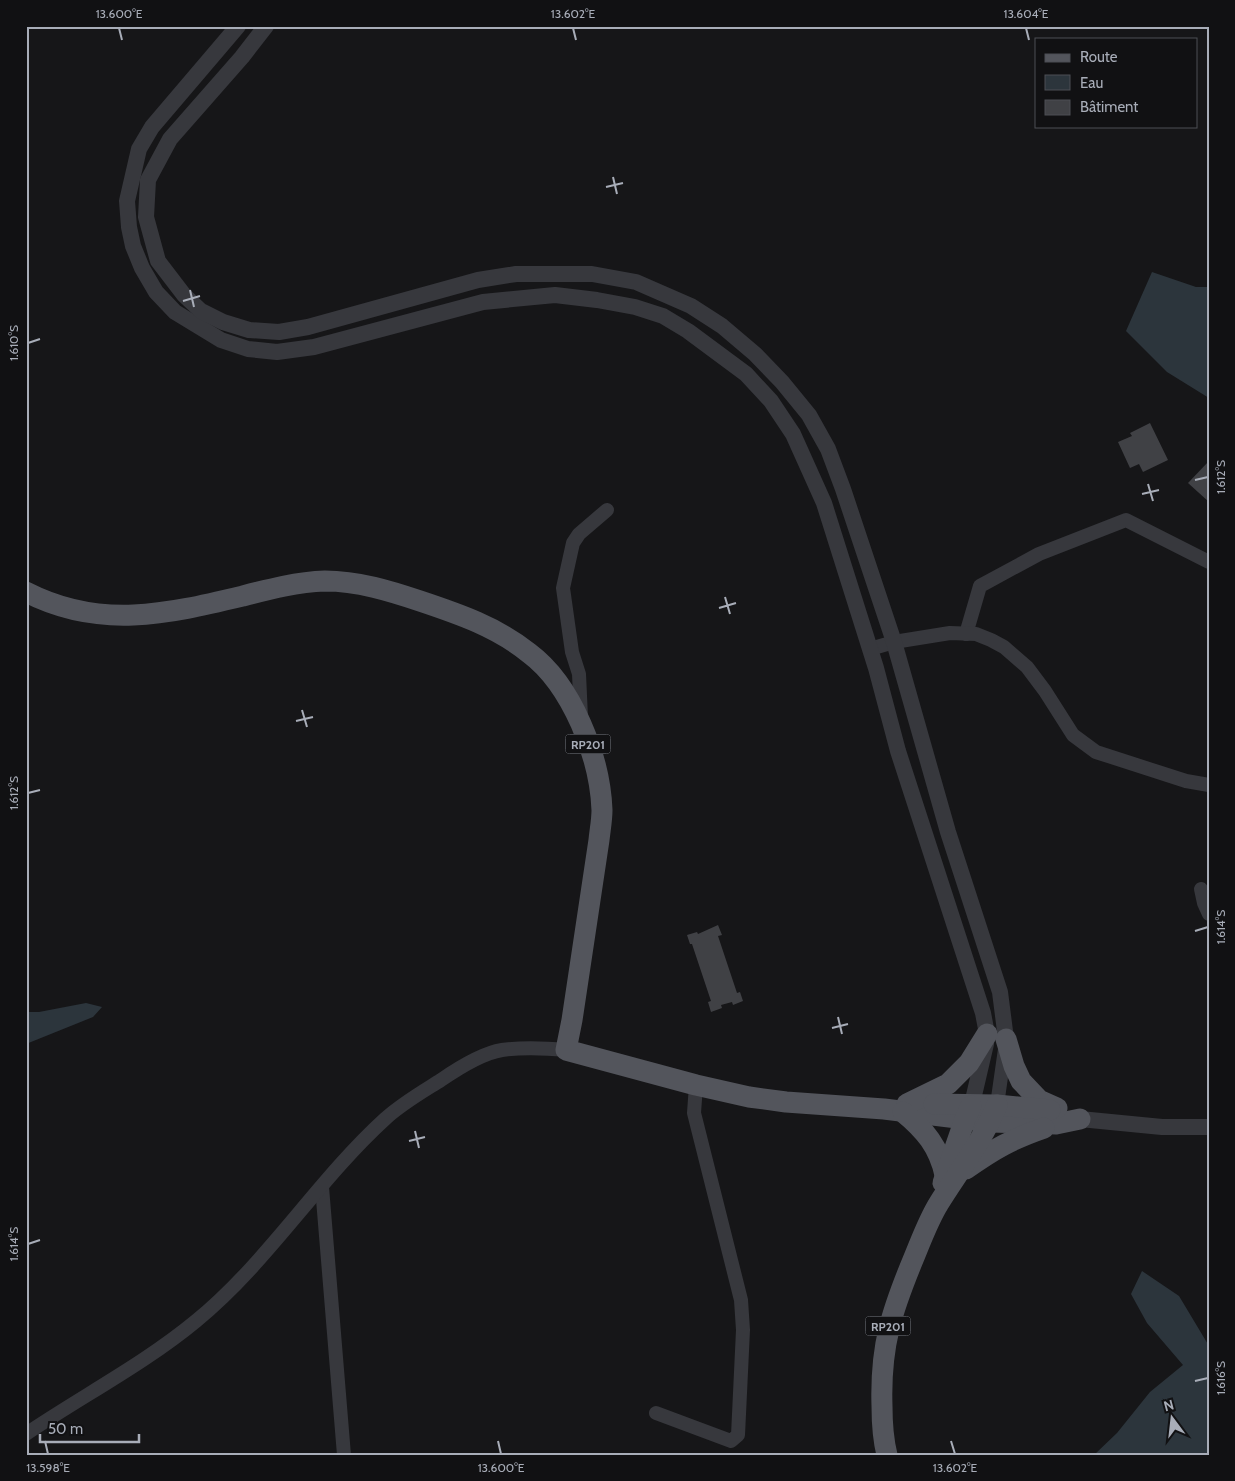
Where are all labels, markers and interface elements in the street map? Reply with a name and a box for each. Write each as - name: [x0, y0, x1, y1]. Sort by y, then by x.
- text: 13.600°E: [96, 6, 143, 21]
- text: 13.602°E: [551, 6, 596, 21]
- text: 13.604°E: [1003, 6, 1049, 21]
- legend: [1035, 38, 1198, 128]
- text: Route: [1080, 48, 1118, 66]
- text: Eau: [1080, 74, 1103, 92]
- text: Bâtiment: [1080, 98, 1138, 116]
- text: 1.610°S: [6, 325, 21, 361]
- text: 1.612°S: [1213, 460, 1228, 494]
- road number: RP201: [566, 734, 610, 754]
- text: 1.612°S: [6, 776, 21, 810]
- text: 1.614°S: [1213, 910, 1228, 944]
- text: 1.614°S: [6, 1227, 21, 1261]
- road number: RP201: [866, 1316, 910, 1335]
- text: 1.616°S: [1213, 1361, 1228, 1395]
- north arrow: [1148, 1394, 1198, 1444]
- text: N: [1162, 1395, 1176, 1415]
- scale bar: [40, 1411, 139, 1443]
- text: 50 m: [48, 1420, 83, 1438]
- text: 13.598°E: [26, 1460, 70, 1475]
- text: 13.600°E: [478, 1460, 525, 1475]
- text: 13.602°E: [933, 1460, 978, 1475]

